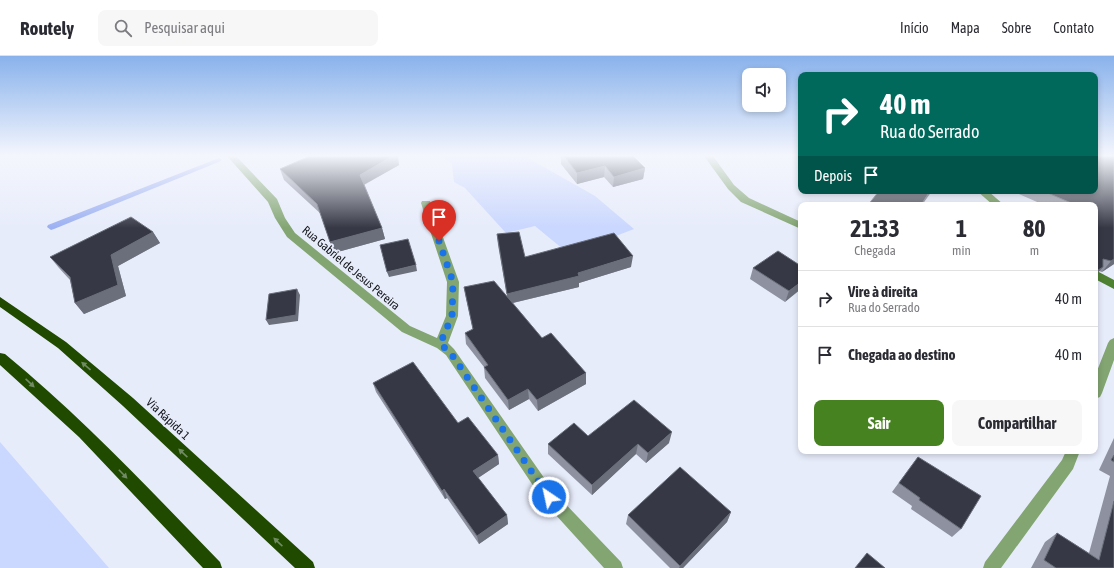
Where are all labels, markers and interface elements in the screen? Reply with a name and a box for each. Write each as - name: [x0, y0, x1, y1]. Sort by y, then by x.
- search box: [98, 10, 378, 46]
- text: Routely: [20, 17, 74, 39]
- icon: search: [112, 17, 134, 39]
- text: Pesquisar aqui: [144, 19, 225, 36]
- text: Início: [900, 20, 929, 36]
- text: Mapa: [951, 20, 980, 36]
- text: Sobre: [1002, 20, 1031, 36]
- text: Contato: [1053, 20, 1094, 36]
- map controls: [742, 68, 786, 112]
- button: sound: [742, 68, 786, 112]
- icon: right: [814, 88, 866, 140]
- text: 40 m: [880, 88, 930, 120]
- text: Rua do Serrado: [880, 121, 979, 142]
- icon: arrive: [860, 164, 882, 186]
- text: Depois: [814, 167, 852, 184]
- pin: [422, 200, 456, 241]
- icon: arrive: [428, 206, 450, 228]
- text: 21:33: [850, 215, 900, 242]
- text: 1: [956, 215, 967, 242]
- text: 80: [1023, 215, 1046, 242]
- street label: Rua Gabriel de Jesus Pereira: [299, 223, 403, 313]
- text: Chegada: [854, 243, 896, 258]
- text: min: [952, 243, 971, 258]
- text: m: [1030, 243, 1039, 258]
- text: Vire à direita: [848, 283, 918, 300]
- icon: right: [814, 288, 836, 310]
- text: 40 m: [1055, 290, 1082, 307]
- text: Rua do Serrado: [848, 300, 920, 315]
- icon: arrive: [814, 344, 836, 366]
- text: Chegada ao destino: [848, 346, 956, 363]
- text: 40 m: [1055, 346, 1082, 363]
- one-way arrow: [81, 362, 91, 371]
- one-way arrow: [25, 378, 35, 388]
- street label: Via Rápida 1: [143, 395, 193, 443]
- button: Sair: [814, 400, 944, 446]
- button: Compartilhar: [952, 400, 1082, 446]
- one-way arrow: [178, 448, 188, 458]
- one-way arrow: [118, 469, 128, 479]
- position arrow: [528, 476, 570, 518]
- one-way arrow: [273, 537, 283, 546]

